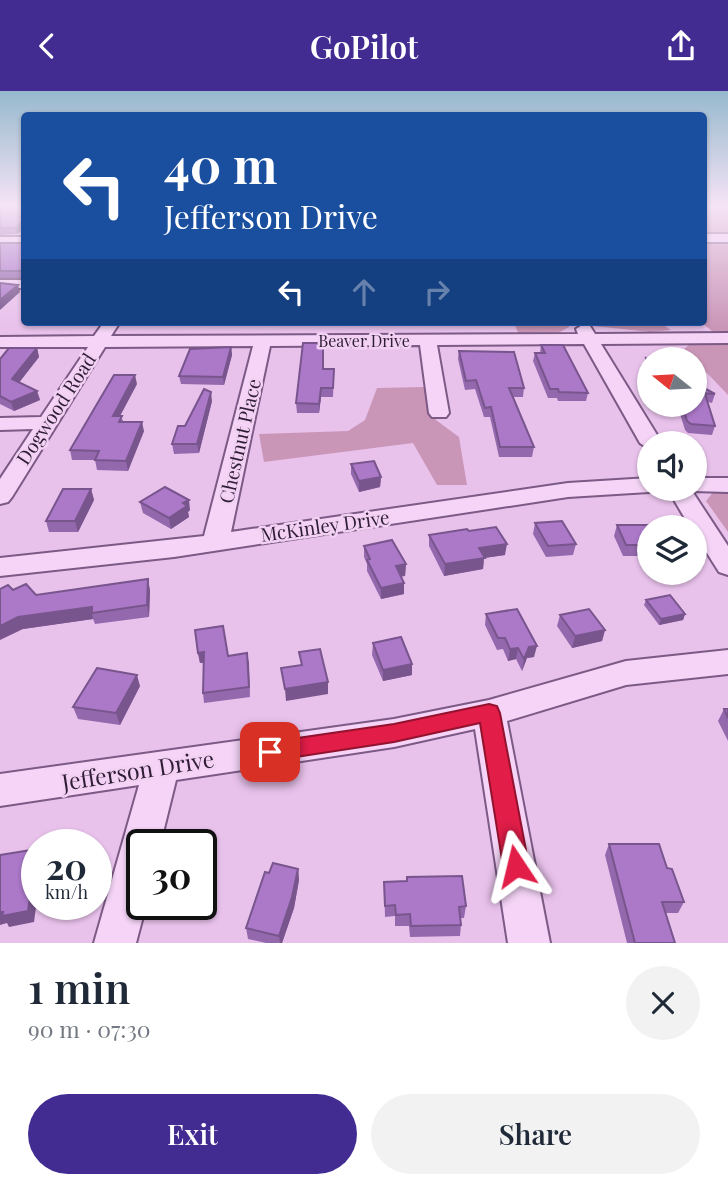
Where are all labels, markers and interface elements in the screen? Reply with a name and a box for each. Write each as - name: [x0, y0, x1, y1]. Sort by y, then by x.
- text: GoPilot: [310, 24, 418, 67]
- icon: back: [28, 27, 66, 65]
- icon: share: [662, 27, 700, 65]
- text: 40 m: [164, 131, 277, 196]
- icon: left: [49, 140, 140, 231]
- text: Jefferson Drive: [164, 194, 378, 237]
- icon: left: [272, 273, 310, 311]
- icon: ahead: [345, 273, 383, 311]
- icon: right: [418, 273, 456, 311]
- street label: Beaver Drive: [318, 330, 410, 351]
- north arrow: [637, 347, 707, 417]
- map controls: [637, 347, 707, 585]
- street label: Dogwood Road: [9, 348, 101, 469]
- street label: Chestnut Place: [212, 376, 266, 506]
- button: sound: [637, 431, 707, 501]
- street label: McKinley Drive: [259, 503, 391, 547]
- button: layers: [637, 515, 707, 585]
- pin: [240, 722, 300, 782]
- icon: arrive: [251, 733, 289, 771]
- street label: Jefferson Drive: [58, 742, 216, 797]
- speed limit sign: 30: [126, 829, 217, 920]
- position arrow: [479, 829, 553, 903]
- text: 20: [46, 842, 87, 889]
- text: km/h: [45, 880, 88, 904]
- text: 1 min: [28, 959, 130, 1015]
- button: close: [626, 966, 700, 1040]
- text: 90 m · 07:30: [28, 1013, 151, 1044]
- button: Exit: [28, 1094, 357, 1174]
- button: Share: [371, 1094, 700, 1174]

